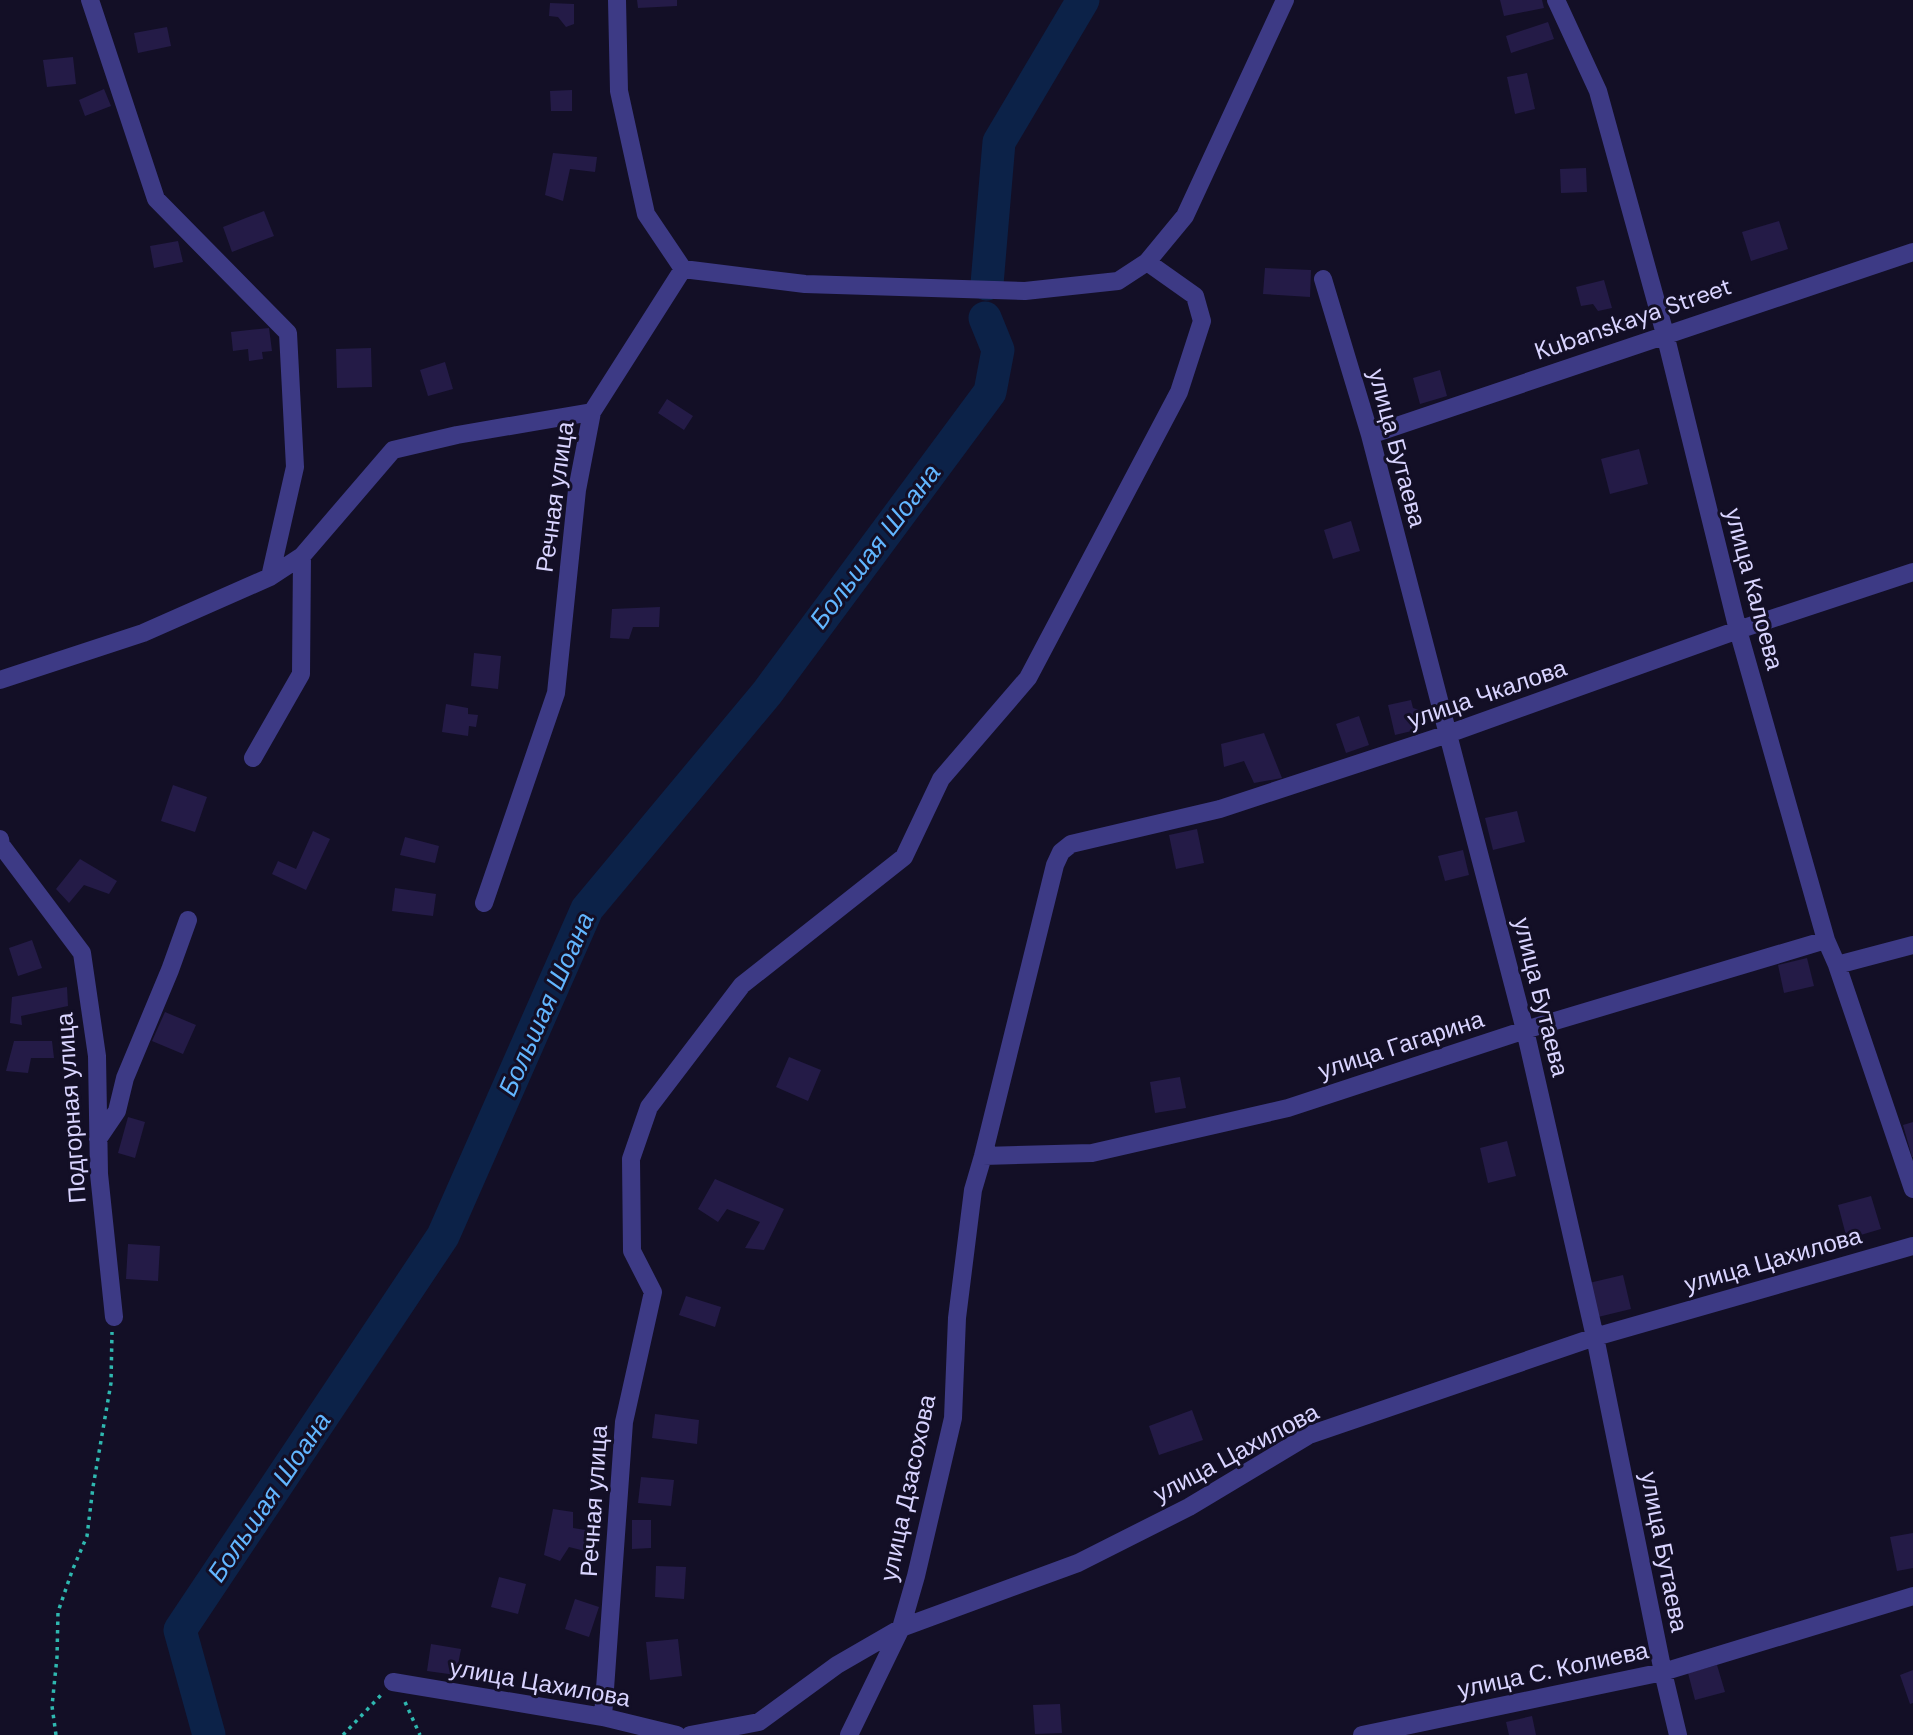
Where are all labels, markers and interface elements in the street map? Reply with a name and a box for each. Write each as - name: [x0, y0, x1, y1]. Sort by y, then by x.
- street label: Kubanskaya Street: [1530, 270, 1735, 367]
- street label: улица Бутаева: [1361, 365, 1434, 531]
- street label: Речная улица: [529, 419, 581, 574]
- water label: Большая Шоана: [802, 457, 948, 635]
- street label: улица Калоева: [1718, 504, 1791, 674]
- street label: улица Чкалова: [1403, 652, 1571, 735]
- water label: Большая Шоана: [490, 907, 602, 1101]
- street label: улица Бутаева: [1507, 914, 1576, 1080]
- street label: улица Гагарина: [1314, 1003, 1488, 1086]
- street label: Подгорная улица: [48, 1011, 93, 1204]
- street label: улица Цахилова: [1681, 1219, 1866, 1300]
- street label: улица Дзасохова: [873, 1391, 943, 1584]
- street label: улица Цахилова: [1148, 1396, 1324, 1509]
- water label: Большая Шоана: [200, 1405, 338, 1589]
- street label: Речная улица: [573, 1423, 614, 1578]
- street label: улица Бутаева: [1634, 1469, 1695, 1635]
- street label: улица С. Колиева: [1455, 1634, 1652, 1705]
- street label: улица Цахилова: [447, 1651, 633, 1714]

